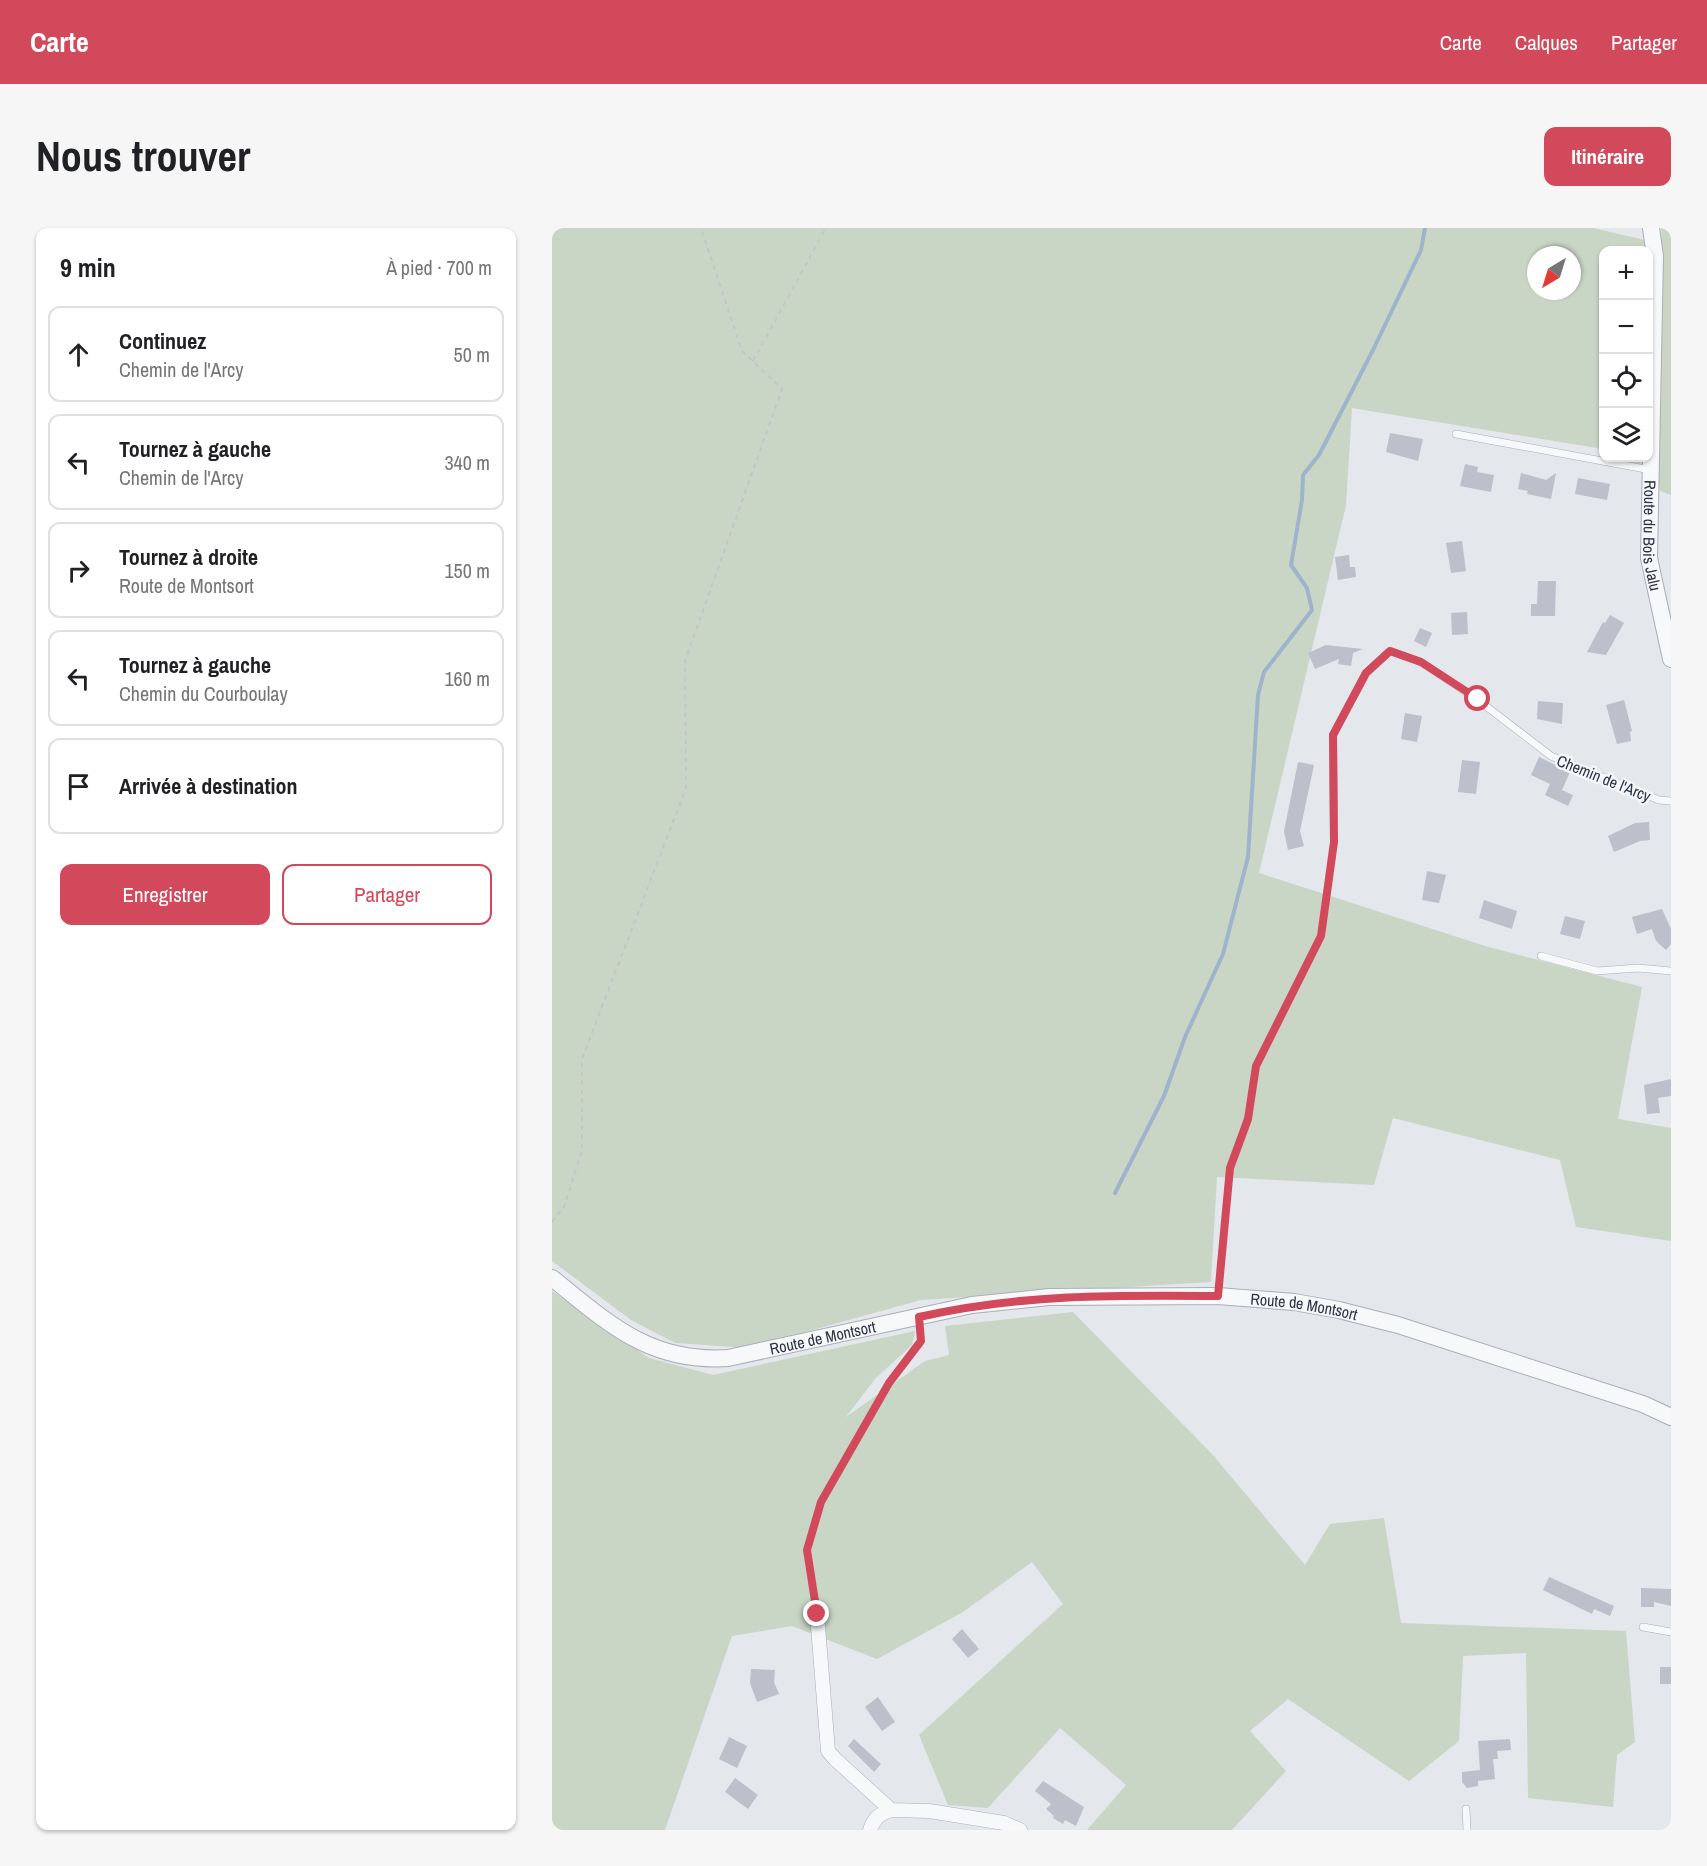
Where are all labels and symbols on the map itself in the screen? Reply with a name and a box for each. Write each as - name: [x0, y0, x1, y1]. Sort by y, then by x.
- north arrow: [1527, 246, 1581, 300]
- street label: Route du Bois Jalu: [1638, 480, 1667, 593]
- route start: [1464, 685, 1490, 711]
- street label: Chemin de l'Arcy: [1554, 749, 1655, 807]
- street label: Route de Montsort: [1250, 1288, 1360, 1325]
- street label: Route de Montsort: [767, 1315, 878, 1360]
- route end: [803, 1600, 829, 1626]

